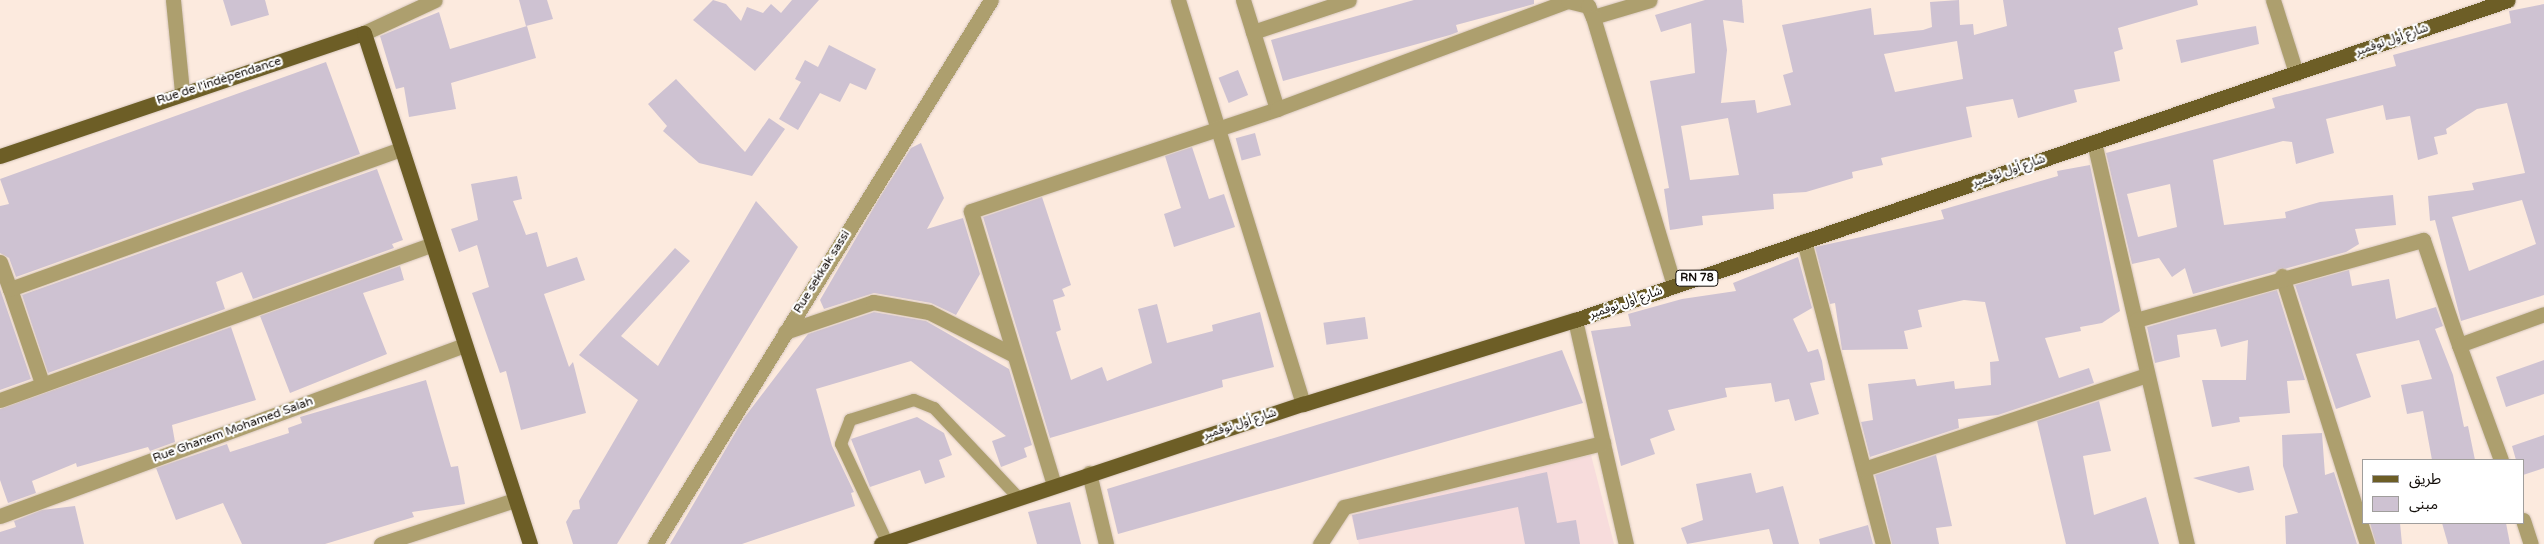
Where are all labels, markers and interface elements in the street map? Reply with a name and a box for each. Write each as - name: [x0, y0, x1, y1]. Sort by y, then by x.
- street label: شارع أول نوفمبر: [2354, 21, 2430, 59]
- street label: Rue de l'indépendance: [155, 54, 283, 108]
- street label: شارع أول نوفمبر: [1971, 152, 2047, 190]
- street label: Rue sekkak sassi: [791, 228, 853, 316]
- road number: RN 78: [1674, 270, 1720, 286]
- street label: شارع أول نوفمبر: [1588, 284, 1664, 322]
- street label: Rue Ghanem Mohamed Salah: [151, 394, 315, 466]
- street label: شارع أول نوفمبر: [1202, 405, 1278, 443]
- legend: [2362, 459, 2524, 524]
- text: طريق: [2409, 470, 2441, 488]
- text: مبنى: [2409, 495, 2438, 513]

